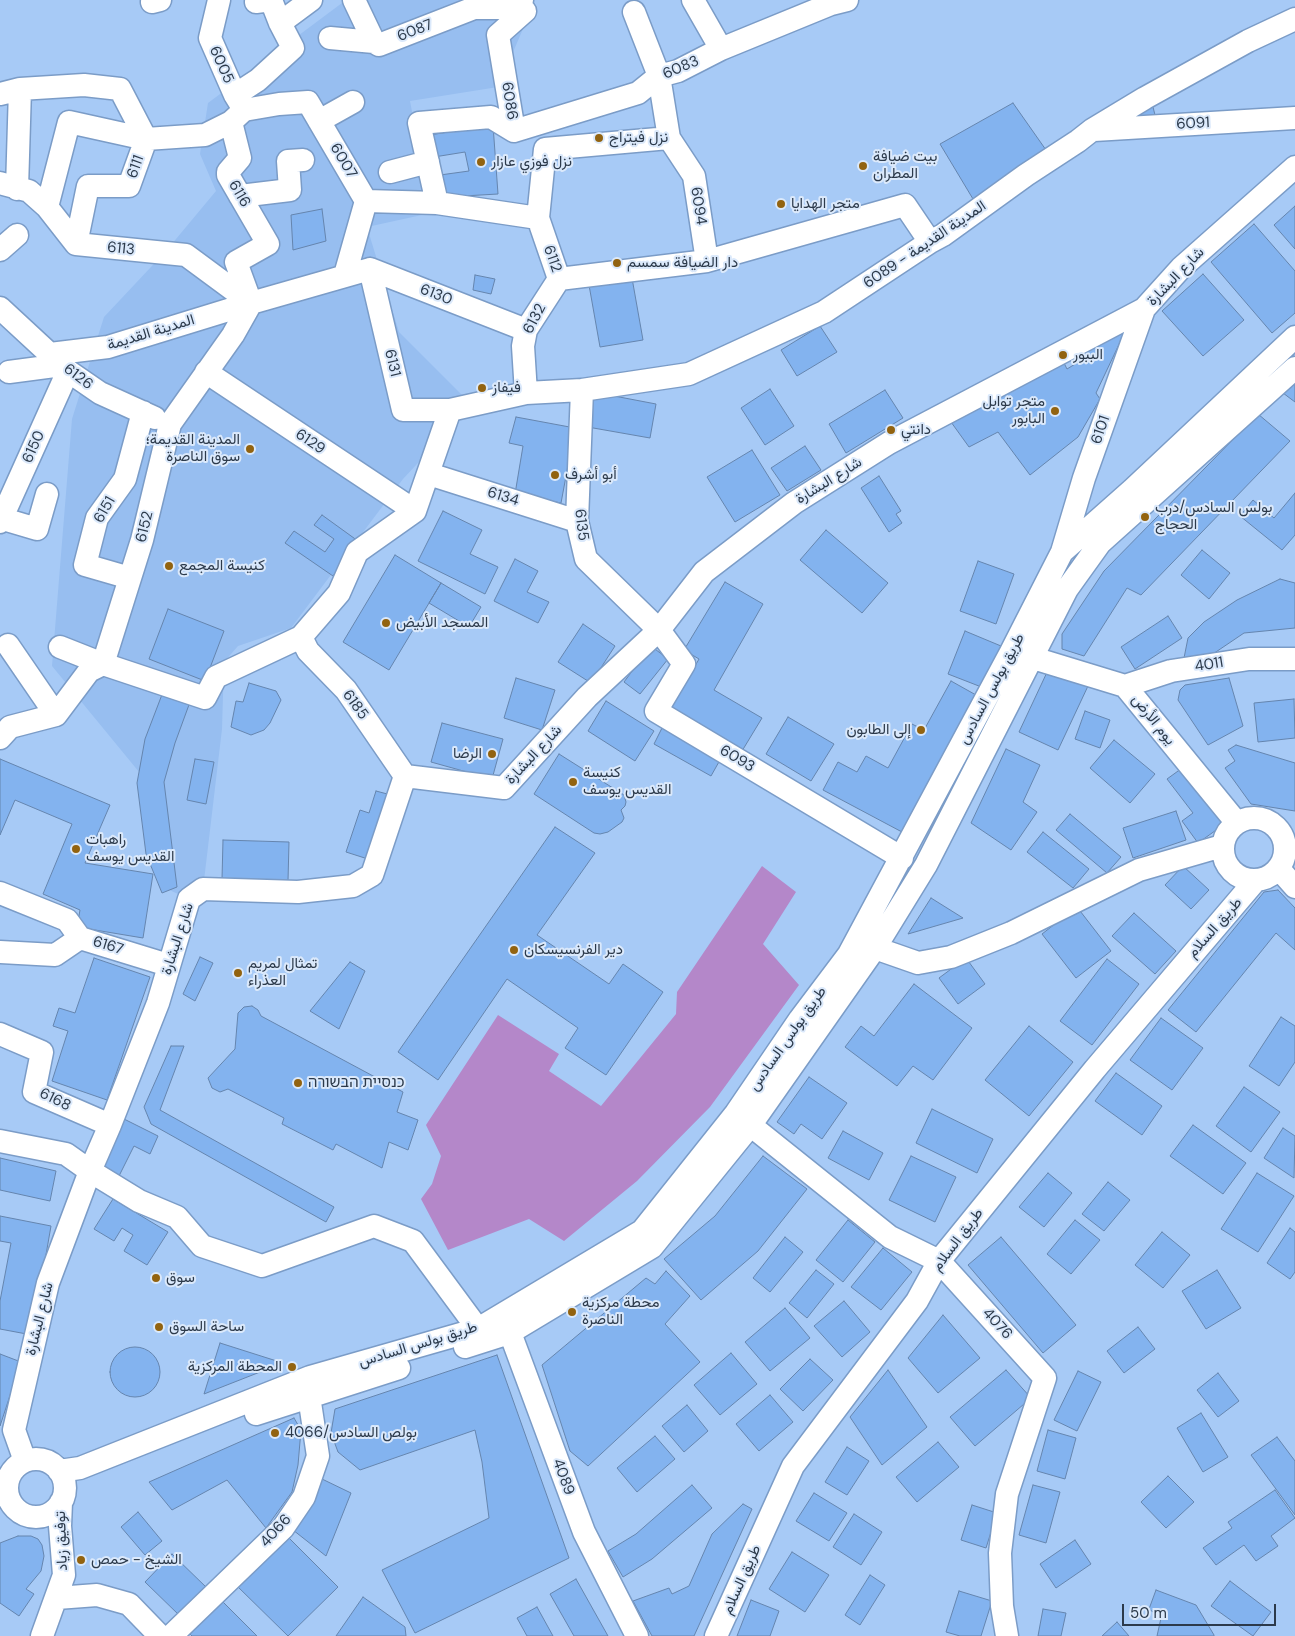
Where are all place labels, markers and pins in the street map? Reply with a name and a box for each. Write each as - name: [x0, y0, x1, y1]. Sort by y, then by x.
- place label: نزل فيتراج: [609, 129, 668, 147]
- marker: نزل فيتراج: [593, 132, 605, 144]
- place label: بيت ضيافة المطران: [873, 148, 937, 183]
- place label: نزل فوزي عازار: [491, 153, 572, 171]
- marker: نزل فوزي عازار: [475, 156, 487, 168]
- marker: بيت ضيافة المطران: [857, 160, 869, 172]
- place label: متجر الهدايا: [791, 195, 860, 213]
- marker: متجر الهدايا: [775, 198, 787, 210]
- place label: دار الضيافة سمسم: [627, 254, 738, 272]
- marker: دار الضيافة سمسم: [611, 257, 623, 269]
- place label: الببور: [1073, 346, 1103, 364]
- marker: الببور: [1057, 349, 1069, 361]
- place label: فيفاز: [492, 379, 521, 397]
- marker: فيفاز: [476, 382, 488, 394]
- place label: متجر توابل البابور: [982, 393, 1045, 428]
- marker: متجر توابل البابور: [1049, 405, 1061, 417]
- place label: دانتي: [901, 421, 931, 439]
- marker: دانتي: [885, 424, 897, 436]
- place label: المدينة القديمة؛ سوق الناصرة: [146, 431, 240, 466]
- marker: المدينة القديمة؛ سوق الناصرة: [244, 443, 256, 455]
- place label: أبو أشرف: [565, 466, 617, 484]
- marker: أبو أشرف: [549, 469, 561, 481]
- place label: بولس السادس/درب الحجاج: [1155, 499, 1272, 534]
- marker: بولس السادس/درب الحجاج: [1139, 511, 1151, 523]
- place label: كنيسة المجمع: [179, 557, 265, 575]
- marker: كنيسة المجمع: [163, 560, 175, 572]
- place label: المسجد الأبيض: [396, 614, 488, 632]
- marker: المسجد الأبيض: [380, 617, 392, 629]
- place label: إلى الطابون: [846, 721, 911, 739]
- marker: إلى الطابون: [915, 724, 927, 736]
- place label: الرضا: [453, 745, 482, 763]
- marker: الرضا: [486, 748, 498, 760]
- place label: كنيسة القديس يوسف: [583, 764, 671, 799]
- marker: كنيسة القديس يوسف: [567, 776, 579, 788]
- place label: راهبات القديس يوسف: [86, 831, 174, 866]
- marker: راهبات القديس يوسف: [70, 843, 82, 855]
- place label: دير الفرنسيسكان: [524, 941, 623, 959]
- marker: دير الفرنسيسكان: [508, 944, 520, 956]
- place label: تمثال لمريم العذراء: [248, 955, 317, 990]
- marker: تمثال لمريم العذراء: [232, 967, 244, 979]
- place label: כנסיית הבשורה: [308, 1074, 404, 1092]
- marker: כנסיית הבשורה: [292, 1077, 304, 1089]
- place label: سوق: [166, 1269, 195, 1287]
- marker: سوق: [150, 1272, 162, 1284]
- place label: محطة مركزية الناصرة: [582, 1294, 659, 1329]
- marker: محطة مركزية الناصرة: [566, 1306, 578, 1318]
- place label: ساحة السوق: [169, 1318, 244, 1336]
- marker: ساحة السوق: [153, 1321, 165, 1333]
- place label: المحطة المركزية: [188, 1358, 282, 1376]
- marker: المحطة المركزية: [286, 1361, 298, 1373]
- place label: بولص السادس/4066: [285, 1424, 417, 1442]
- marker: بولص السادس/4066: [269, 1427, 281, 1439]
- place label: الشيخ - حمص: [91, 1551, 182, 1569]
- marker: الشيخ - حمص: [75, 1554, 87, 1566]

